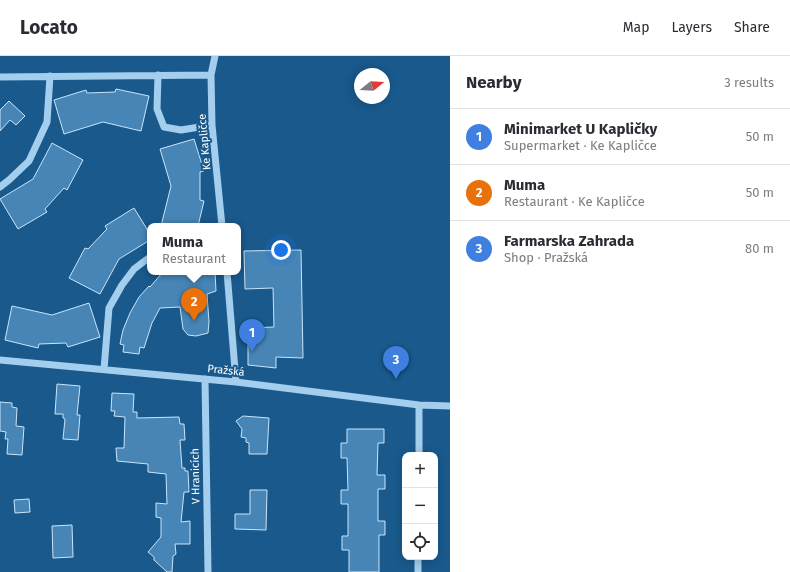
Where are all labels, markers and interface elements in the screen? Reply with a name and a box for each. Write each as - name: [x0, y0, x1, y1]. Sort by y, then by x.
- text: Locato: [20, 16, 78, 39]
- text: Map: [623, 19, 649, 36]
- text: Layers: [671, 19, 712, 36]
- text: Share: [734, 19, 770, 36]
- north arrow: [354, 68, 390, 104]
- text: Nearby: [466, 72, 521, 93]
- text: 3 results: [724, 75, 774, 90]
- street label: Ke Kapličce: [196, 113, 213, 171]
- text: Minimarket U Kapličky: [504, 120, 657, 138]
- text: 1: [476, 129, 482, 144]
- text: 50 m: [746, 129, 774, 144]
- text: Supermarket · Ke Kapličce: [504, 138, 657, 153]
- text: Muma: [504, 176, 545, 194]
- text: 2: [476, 185, 482, 200]
- text: 50 m: [746, 185, 774, 200]
- text: Restaurant · Ke Kapličce: [504, 194, 645, 209]
- popup: [147, 223, 241, 275]
- text: Farmarska Zahrada: [504, 232, 634, 250]
- text: Muma: [162, 233, 203, 251]
- your location: [271, 240, 291, 260]
- text: 3: [476, 241, 482, 256]
- text: 80 m: [745, 241, 774, 256]
- text: Shop · Pražská: [504, 250, 588, 265]
- text: Restaurant: [162, 251, 226, 266]
- pin: 2: [181, 288, 207, 321]
- pin: 1: [239, 319, 265, 352]
- pin: 3: [383, 346, 409, 379]
- street label: Pražská: [207, 362, 245, 379]
- street label: V Hranicích: [189, 448, 202, 504]
- map controls: [402, 452, 438, 560]
- button: +: [402, 452, 438, 488]
- button: −: [402, 488, 438, 524]
- button: locate: [402, 524, 438, 560]

